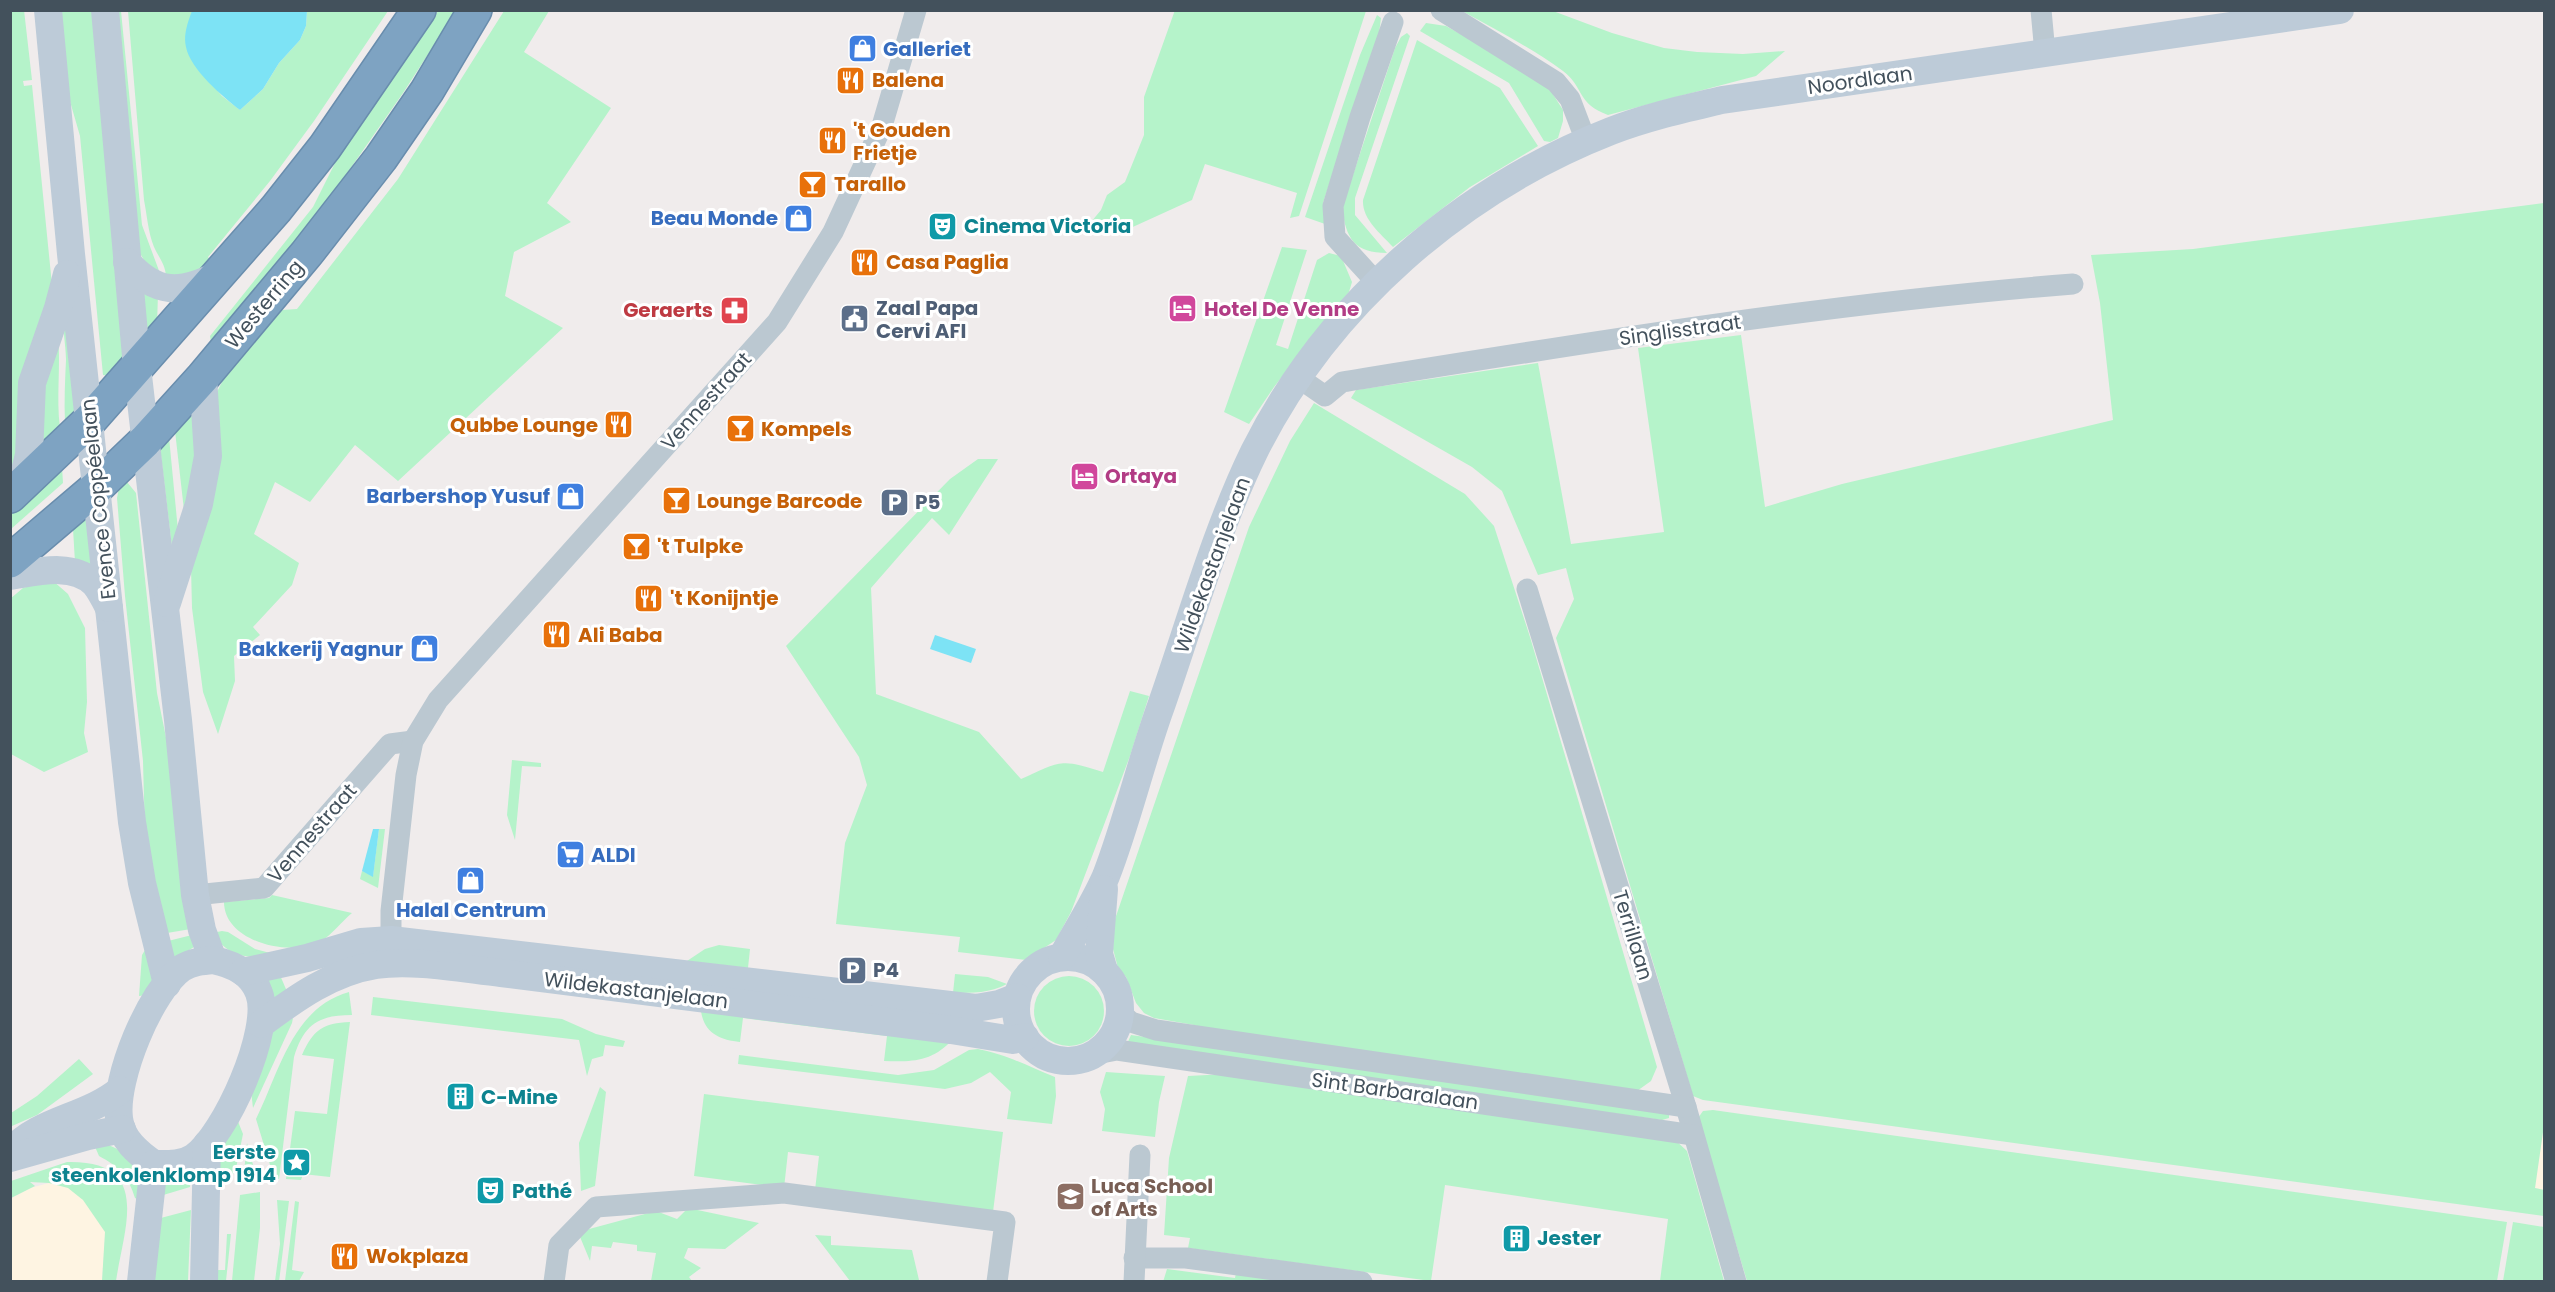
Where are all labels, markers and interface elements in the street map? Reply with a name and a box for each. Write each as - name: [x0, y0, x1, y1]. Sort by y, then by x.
- shop icon: Galleriet: [846, 33, 878, 65]
- place label: Galleriet: [883, 35, 971, 63]
- street label: Noordlaan: [1806, 59, 1914, 101]
- restaurant icon: Balena: [835, 64, 867, 96]
- place label: Balena: [872, 66, 944, 94]
- place label: 't Gouden Frietje: [853, 116, 951, 167]
- restaurant icon: 't Gouden Frietje: [816, 125, 848, 157]
- bar icon: Tarallo: [797, 168, 829, 200]
- place label: Tarallo: [834, 170, 906, 198]
- shop icon: Beau Monde: [783, 202, 815, 234]
- place label: Beau Monde: [651, 204, 778, 232]
- theatre icon: Cinema Victoria: [927, 210, 959, 242]
- place label: Cinema Victoria: [964, 212, 1131, 240]
- restaurant icon: Casa Paglia: [849, 246, 881, 278]
- place label: Casa Paglia: [886, 248, 1009, 276]
- street label: Westerring: [218, 254, 310, 354]
- hotel icon: Hotel De Venne: [1167, 293, 1199, 325]
- pharmacy icon: Geraerts: [718, 294, 750, 326]
- place label: Zaal Papa Cervi AFI: [876, 294, 978, 345]
- place label: Hotel De Venne: [1204, 295, 1359, 323]
- place label: Geraerts: [623, 296, 713, 324]
- public building icon: Zaal Papa Cervi AFI: [839, 303, 871, 335]
- street label: Singlisstraat: [1617, 308, 1743, 352]
- street label: Vennestraat: [654, 346, 758, 456]
- street label: Evence Coppéelaan: [74, 397, 122, 601]
- restaurant icon: Qubbe Lounge: [603, 409, 635, 441]
- place label: Qubbe Lounge: [450, 411, 598, 439]
- bar icon: Kompels: [724, 413, 756, 445]
- place label: Kompels: [761, 415, 852, 443]
- hotel icon: Ortaya: [1068, 460, 1100, 492]
- place label: Ortaya: [1105, 462, 1177, 490]
- street label: Wildekastanjelaan: [1167, 473, 1257, 657]
- shop icon: Barbershop Yusuf: [555, 480, 587, 512]
- place label: Barbershop Yusuf: [366, 482, 550, 510]
- bar icon: Lounge Barcode: [660, 485, 692, 517]
- parking icon: P5: [878, 486, 910, 518]
- place label: Lounge Barcode: [697, 487, 862, 515]
- place label: P5: [915, 488, 940, 516]
- bar icon: 't Tulpke: [620, 530, 652, 562]
- place label: 't Tulpke: [657, 532, 743, 560]
- restaurant icon: 't Konijntje: [633, 582, 665, 614]
- place label: 't Konijntje: [670, 584, 779, 612]
- restaurant icon: Ali Baba: [541, 619, 573, 651]
- place label: Ali Baba: [578, 621, 663, 649]
- shop icon: Bakkerij Yagnur: [408, 633, 440, 665]
- place label: Bakkerij Yagnur: [239, 635, 403, 663]
- street label: Vennestraat: [261, 777, 363, 889]
- supermarket icon: ALDI: [554, 839, 586, 871]
- place label: ALDI: [591, 841, 636, 869]
- shop icon: Halal Centrum: [455, 864, 487, 896]
- street label: Terrillaan: [1606, 887, 1660, 983]
- place label: Halal Centrum: [396, 896, 546, 924]
- parking icon: P4: [836, 954, 868, 986]
- place label: P4: [873, 956, 899, 984]
- street label: Wildekastanjelaan: [542, 965, 730, 1015]
- street label: Sint Barbaralaan: [1310, 1065, 1480, 1117]
- building icon: C-Mine: [444, 1081, 476, 1113]
- place label: C-Mine: [481, 1083, 558, 1111]
- place label: Eerste steenkolenklomp 1914: [51, 1138, 276, 1189]
- place icon: Eerste steenkolenklomp 1914: [281, 1147, 313, 1179]
- place label: Luca School of Arts: [1091, 1172, 1213, 1223]
- theatre icon: Pathé: [475, 1175, 507, 1207]
- place label: Pathé: [512, 1177, 572, 1205]
- school or university icon: Luca School of Arts: [1054, 1181, 1086, 1213]
- building icon: Jester: [1500, 1222, 1532, 1254]
- place label: Jester: [1537, 1224, 1601, 1252]
- restaurant icon: Wokplaza: [329, 1240, 361, 1272]
- place label: Wokplaza: [366, 1242, 469, 1270]

